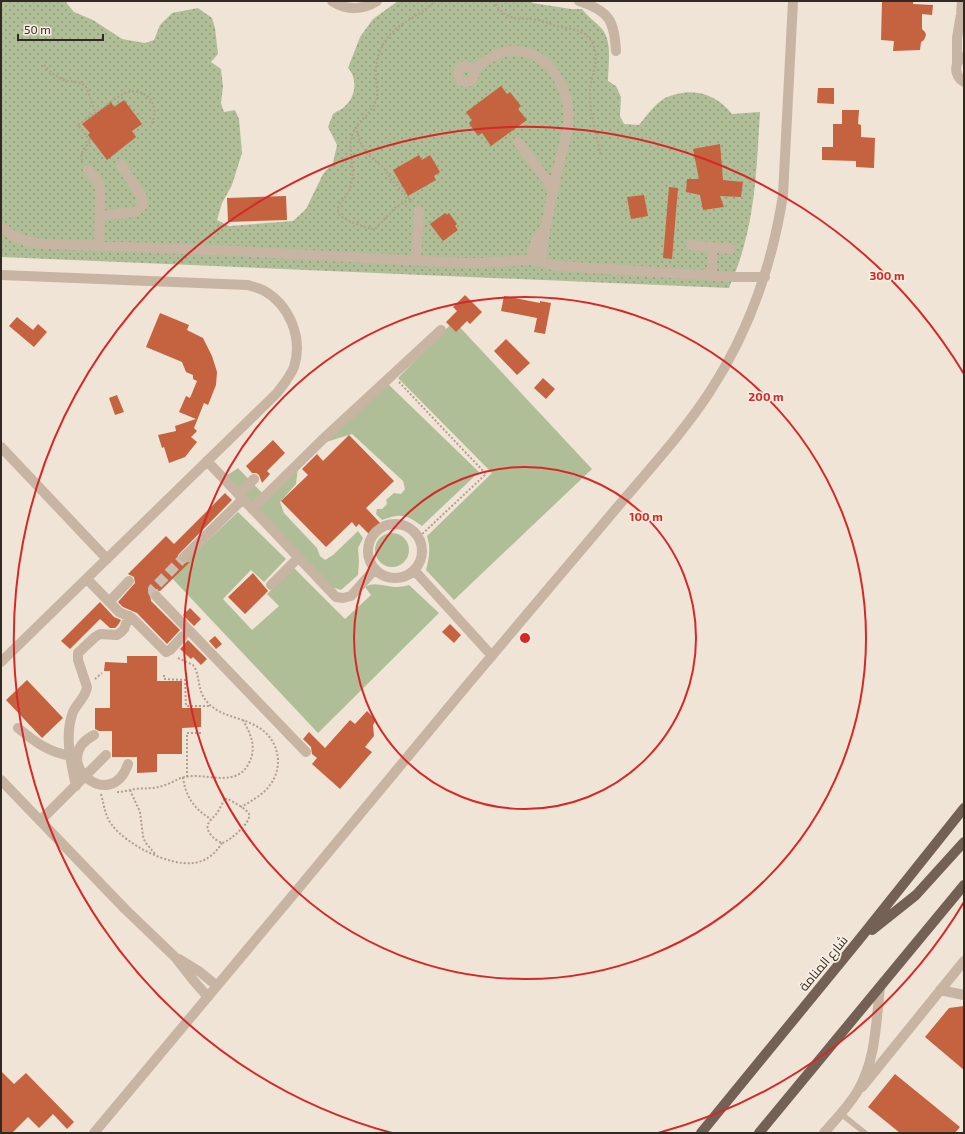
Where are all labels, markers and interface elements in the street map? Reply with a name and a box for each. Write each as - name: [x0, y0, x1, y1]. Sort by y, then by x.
- scale bar: [18, 16, 103, 42]
- text: 50 m: [24, 22, 51, 36]
- text: 300 m: [869, 268, 905, 282]
- text: 200 m: [748, 389, 784, 403]
- text: 100 m: [629, 509, 663, 523]
- centre of rings: [518, 631, 532, 645]
- street label: شارع المنامة: [795, 932, 852, 995]

